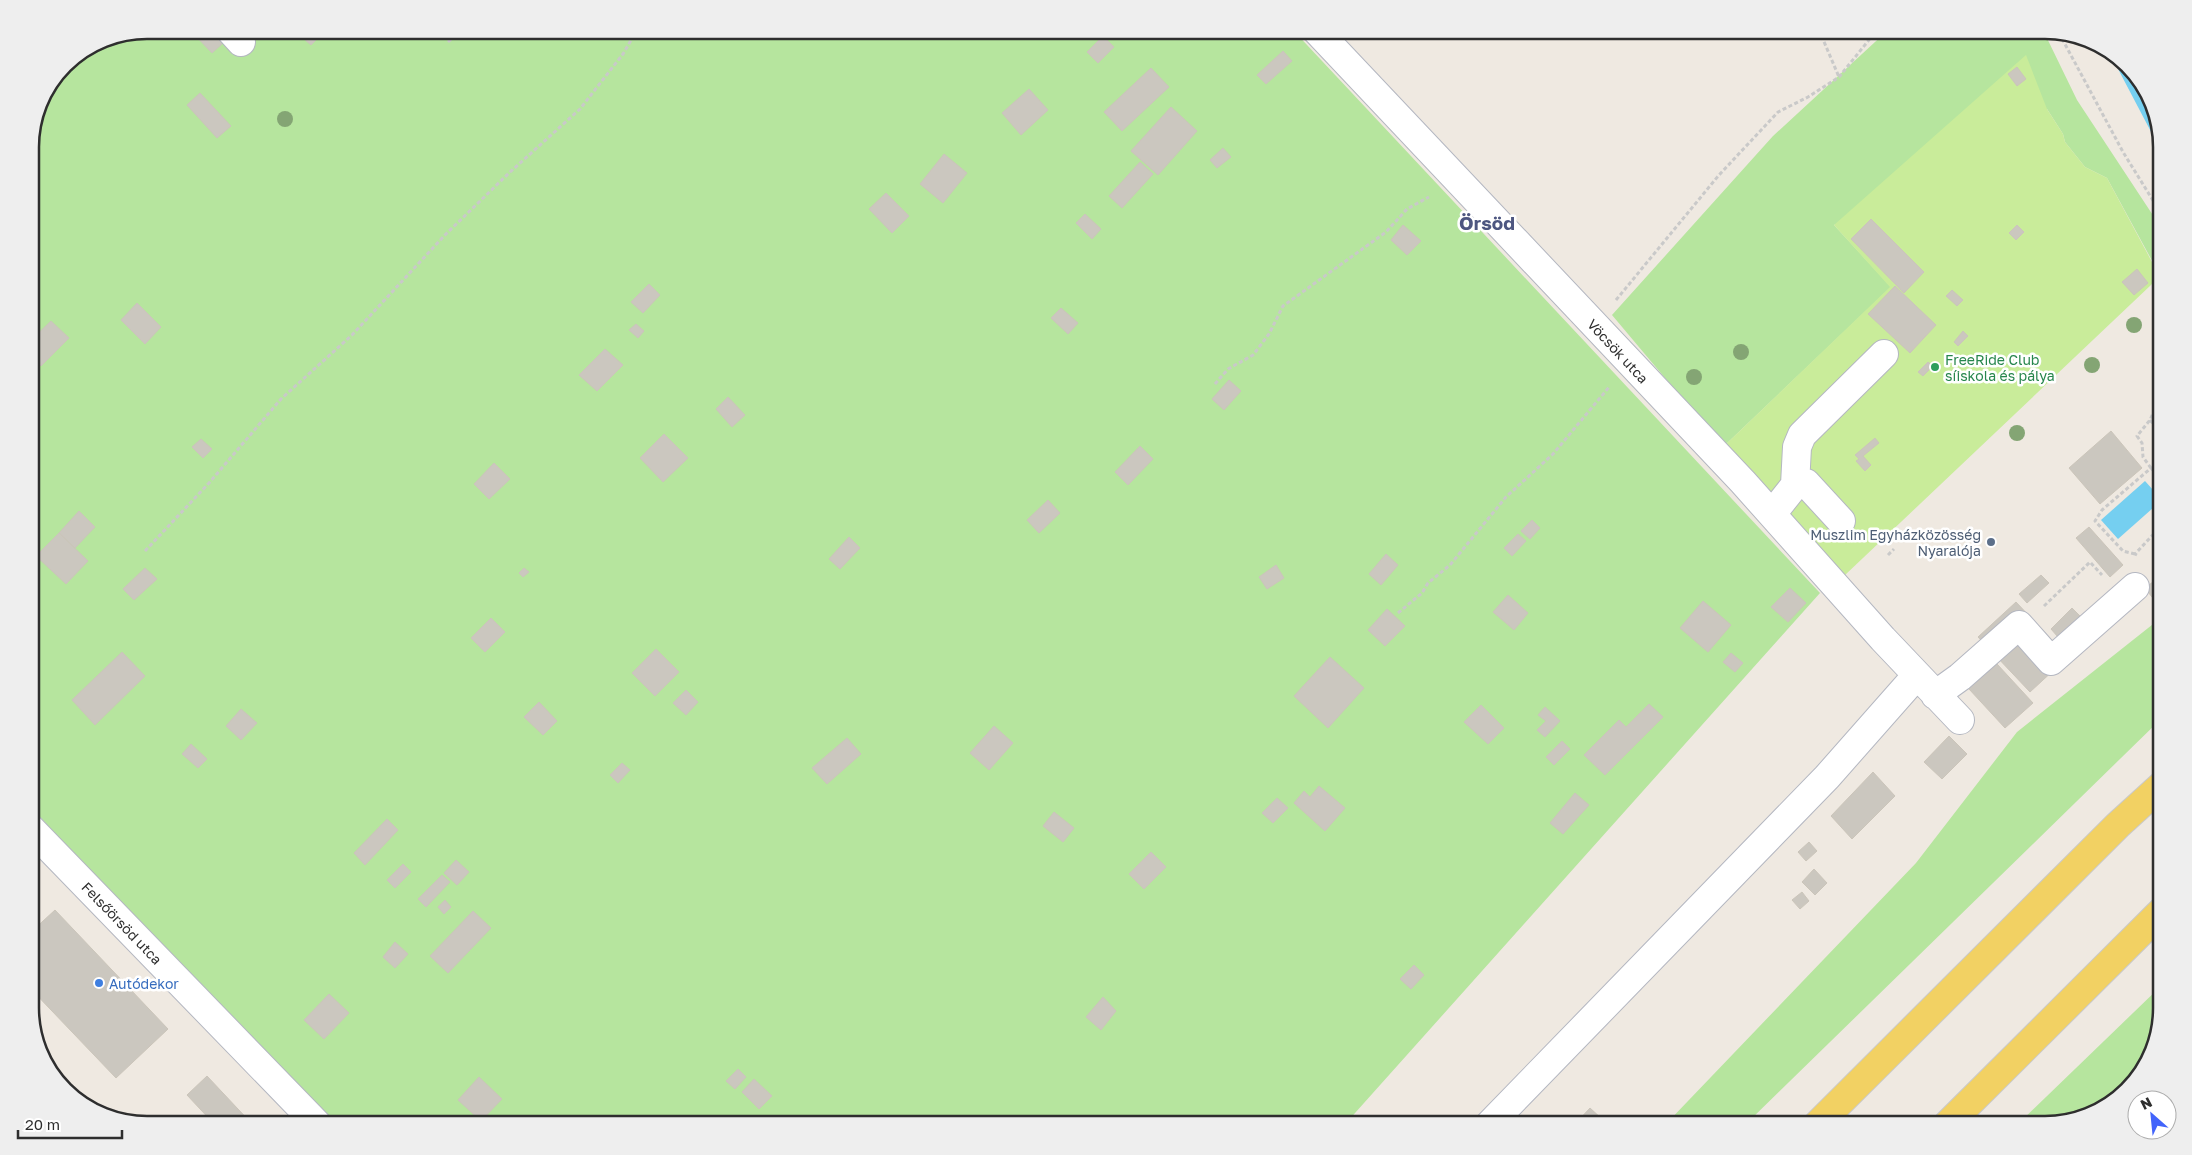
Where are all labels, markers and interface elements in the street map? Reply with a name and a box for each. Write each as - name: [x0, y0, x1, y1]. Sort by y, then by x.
- district label: Örsöd: [1459, 211, 1515, 234]
- street label: Vöcsök utca: [1584, 315, 1652, 387]
- place label: FreeRide Club síiskola és pálya: [1945, 351, 2055, 384]
- marker: FreeRide Club síiskola és pálya: [1929, 361, 1941, 373]
- place label: Muszlim Egyházközösség Nyaralója: [1810, 526, 1981, 559]
- marker: Muszlim Egyházközösség Nyaralója: [1985, 536, 1997, 548]
- street label: Felsőörsöd utca: [78, 878, 166, 968]
- place label: Autódekor: [109, 975, 179, 992]
- marker: Autódekor: [93, 977, 105, 989]
- north arrow: [2127, 1090, 2177, 1140]
- text: N: [2137, 1093, 2154, 1113]
- scale bar: [18, 1108, 121, 1140]
- text: 20 m: [25, 1115, 60, 1133]

